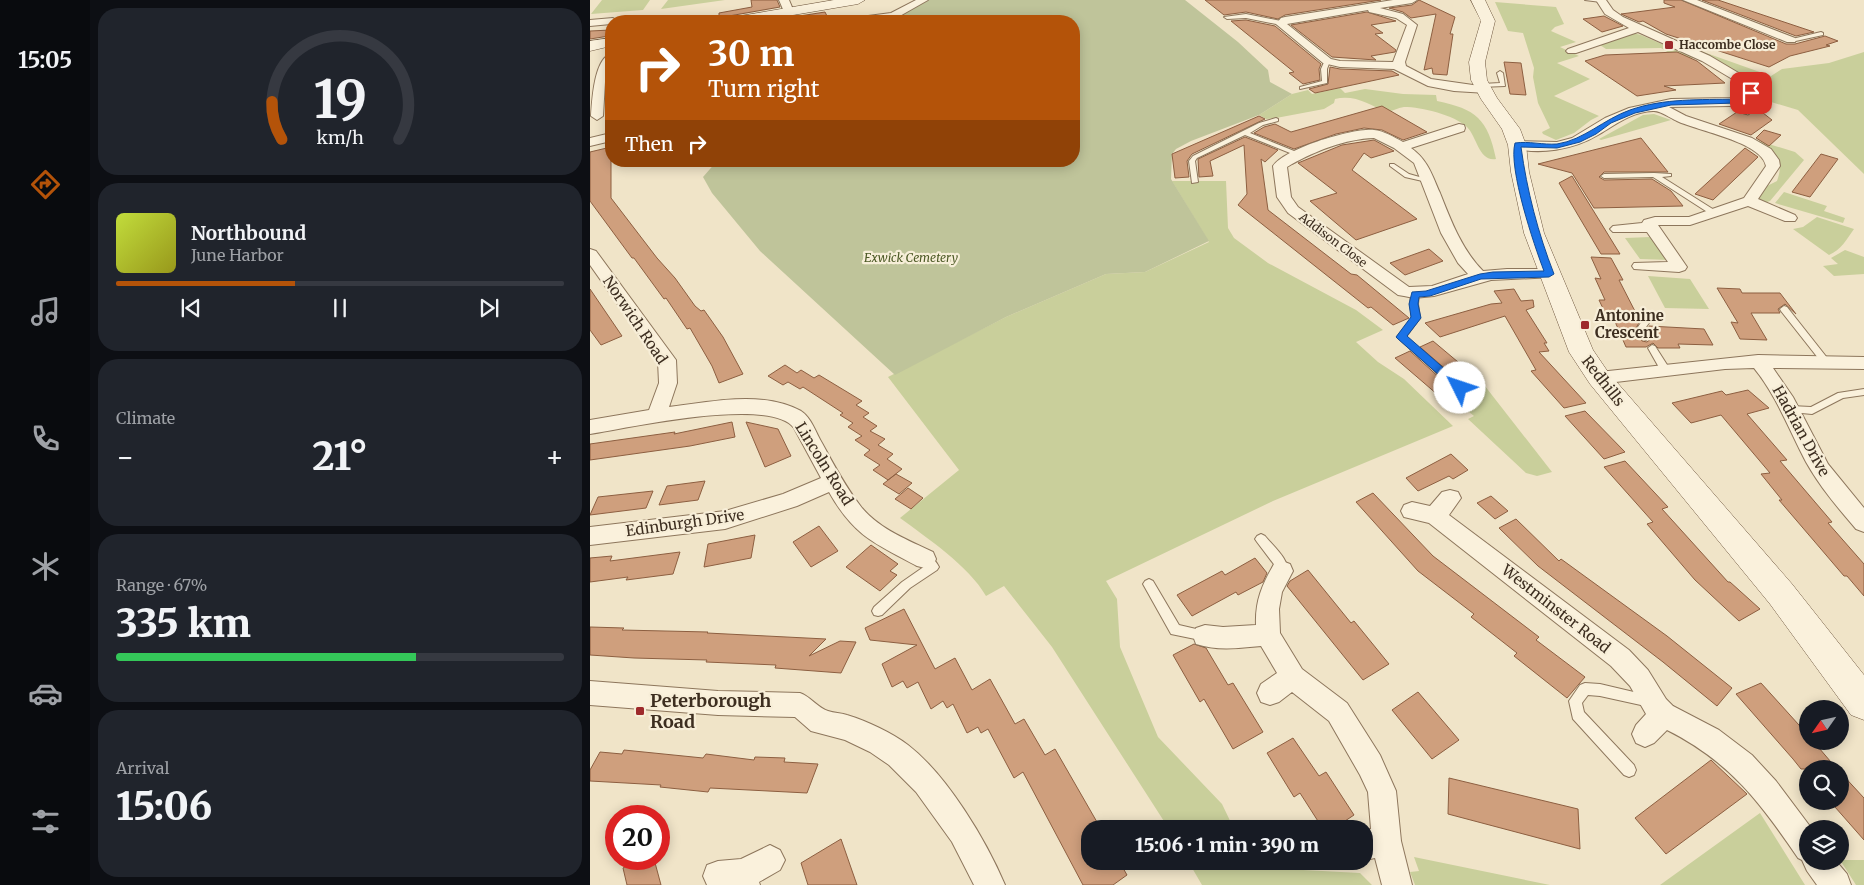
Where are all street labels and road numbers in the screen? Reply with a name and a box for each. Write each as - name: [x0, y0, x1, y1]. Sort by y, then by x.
- street label: Addison Close: [1296, 209, 1370, 270]
- street label: Norwich Road: [599, 272, 672, 367]
- street label: Redhills: [1578, 352, 1629, 410]
- street label: Hadrian Drive: [1769, 382, 1834, 480]
- street label: Lincoln Road: [791, 419, 858, 509]
- street label: Edinburgh Drive: [624, 505, 746, 540]
- street label: Westminster Road: [1497, 560, 1614, 657]

